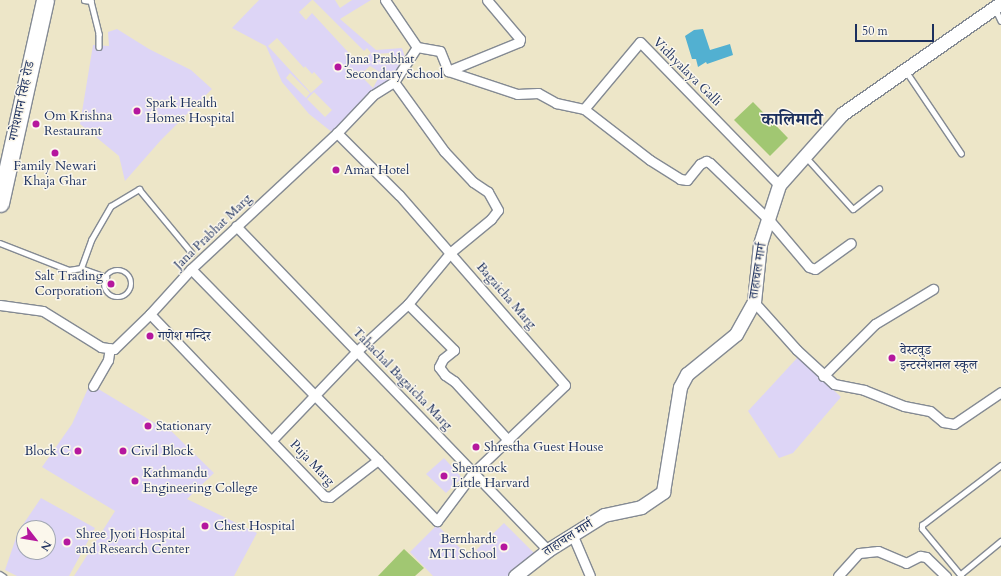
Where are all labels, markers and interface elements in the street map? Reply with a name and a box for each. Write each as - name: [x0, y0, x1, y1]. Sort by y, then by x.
- scale bar: [857, 16, 936, 42]
- text: 50 m: [862, 23, 888, 39]
- street label: Vidhyalaya Galli: [649, 34, 725, 110]
- place label: Jana Prabhat Secondary School: [346, 52, 443, 83]
- street label: गणेशमान सिंह रोड: [6, 60, 38, 142]
- marker: Jana Prabhat Secondary School: [333, 62, 343, 72]
- place label: Spark Health Homes Hospital: [146, 96, 234, 127]
- marker: Spark Health Homes Hospital: [131, 105, 143, 117]
- place label: Om Krishna Restaurant: [44, 109, 112, 140]
- district label: कालिमाटी: [762, 110, 822, 130]
- marker: Om Krishna Restaurant: [31, 119, 41, 129]
- marker: Family Newari Khaja Ghar: [50, 148, 60, 158]
- place label: Family Newari Khaja Ghar: [14, 159, 96, 190]
- place label: Amar Hotel: [344, 162, 409, 178]
- marker: Amar Hotel: [331, 165, 341, 175]
- street label: Jana Prabhat Marg: [171, 191, 255, 273]
- street label: ताहाचल मार्ग: [746, 242, 770, 300]
- street label: Bagaicha Marg: [473, 260, 539, 332]
- place label: Salt Trading Corporation: [35, 269, 103, 300]
- marker: Salt Trading Corporation: [106, 279, 116, 289]
- street label: Tahachal Bagaicha Marg: [349, 325, 455, 433]
- place label: गणेश मन्दिर: [158, 328, 211, 344]
- marker: गणेश मन्दिर: [145, 331, 155, 341]
- place label: वेस्टवुड इन्टरनेशनल स्कूल: [900, 343, 977, 374]
- marker: वेस्टवुड इन्टरनेशनल स्कूल: [887, 353, 897, 363]
- place label: Stationary: [156, 418, 212, 434]
- marker: Stationary: [143, 421, 153, 431]
- street label: Puja Marg: [286, 437, 338, 489]
- place label: Shrestha Guest House: [484, 439, 604, 455]
- marker: Shrestha Guest House: [471, 442, 481, 452]
- place label: Block C: [25, 443, 70, 459]
- place label: Civil Block: [131, 443, 194, 459]
- marker: Block C: [73, 446, 83, 456]
- marker: Civil Block: [118, 446, 128, 456]
- place label: Shemrock Little Harvard: [452, 461, 530, 492]
- place label: Kathmandu Engineering College: [143, 466, 258, 497]
- marker: Shemrock Little Harvard: [439, 471, 449, 481]
- marker: Kathmandu Engineering College: [130, 476, 140, 486]
- street label: ताहाचल मार्ग: [540, 516, 596, 560]
- place label: Chest Hospital: [214, 518, 295, 534]
- north arrow: [16, 520, 56, 560]
- marker: Chest Hospital: [199, 520, 211, 532]
- place label: Shree Jyoti Hospital and Research Center: [76, 527, 189, 558]
- place label: Bernhardt MTI School: [429, 532, 496, 563]
- marker: Shree Jyoti Hospital and Research Center: [61, 536, 73, 548]
- text: N: [37, 538, 55, 554]
- marker: Bernhardt MTI School: [499, 542, 509, 552]

